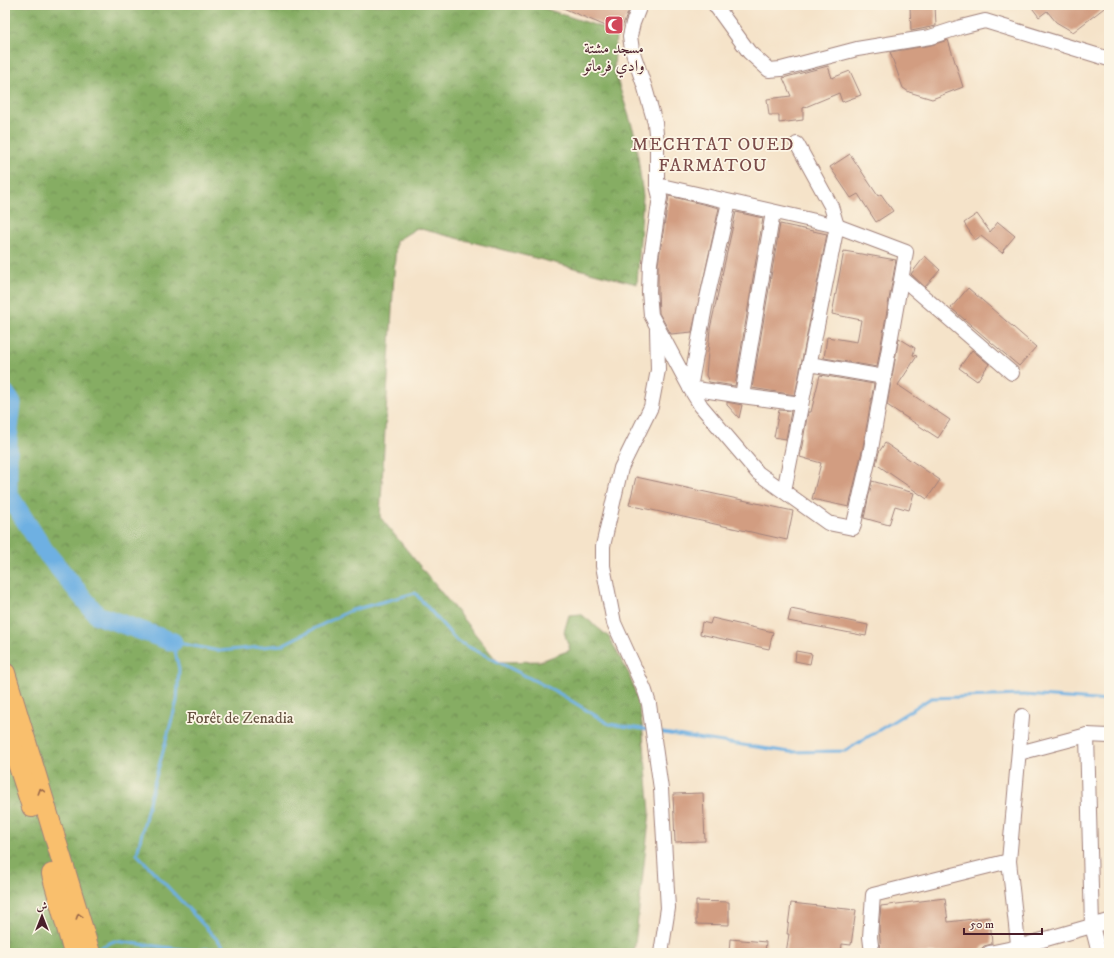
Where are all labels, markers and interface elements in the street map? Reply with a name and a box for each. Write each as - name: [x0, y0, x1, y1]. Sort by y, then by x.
- mosque icon: مسجد مشتة وادي فرماتو: [603, 14, 625, 36]
- place label: مسجد مشتة وادي فرماتو: [581, 38, 645, 78]
- district label: MECHTAT OUED FARMATOU: [632, 134, 794, 177]
- park label: Forêt de Zenadia: [186, 708, 294, 728]
- one-way arrow: [37, 788, 46, 795]
- north arrow: [22, 896, 62, 936]
- text: ش: [37, 900, 48, 914]
- scale bar: [964, 910, 1042, 936]
- one-way arrow: [75, 912, 84, 919]
- text: 50 m: [970, 917, 994, 932]

